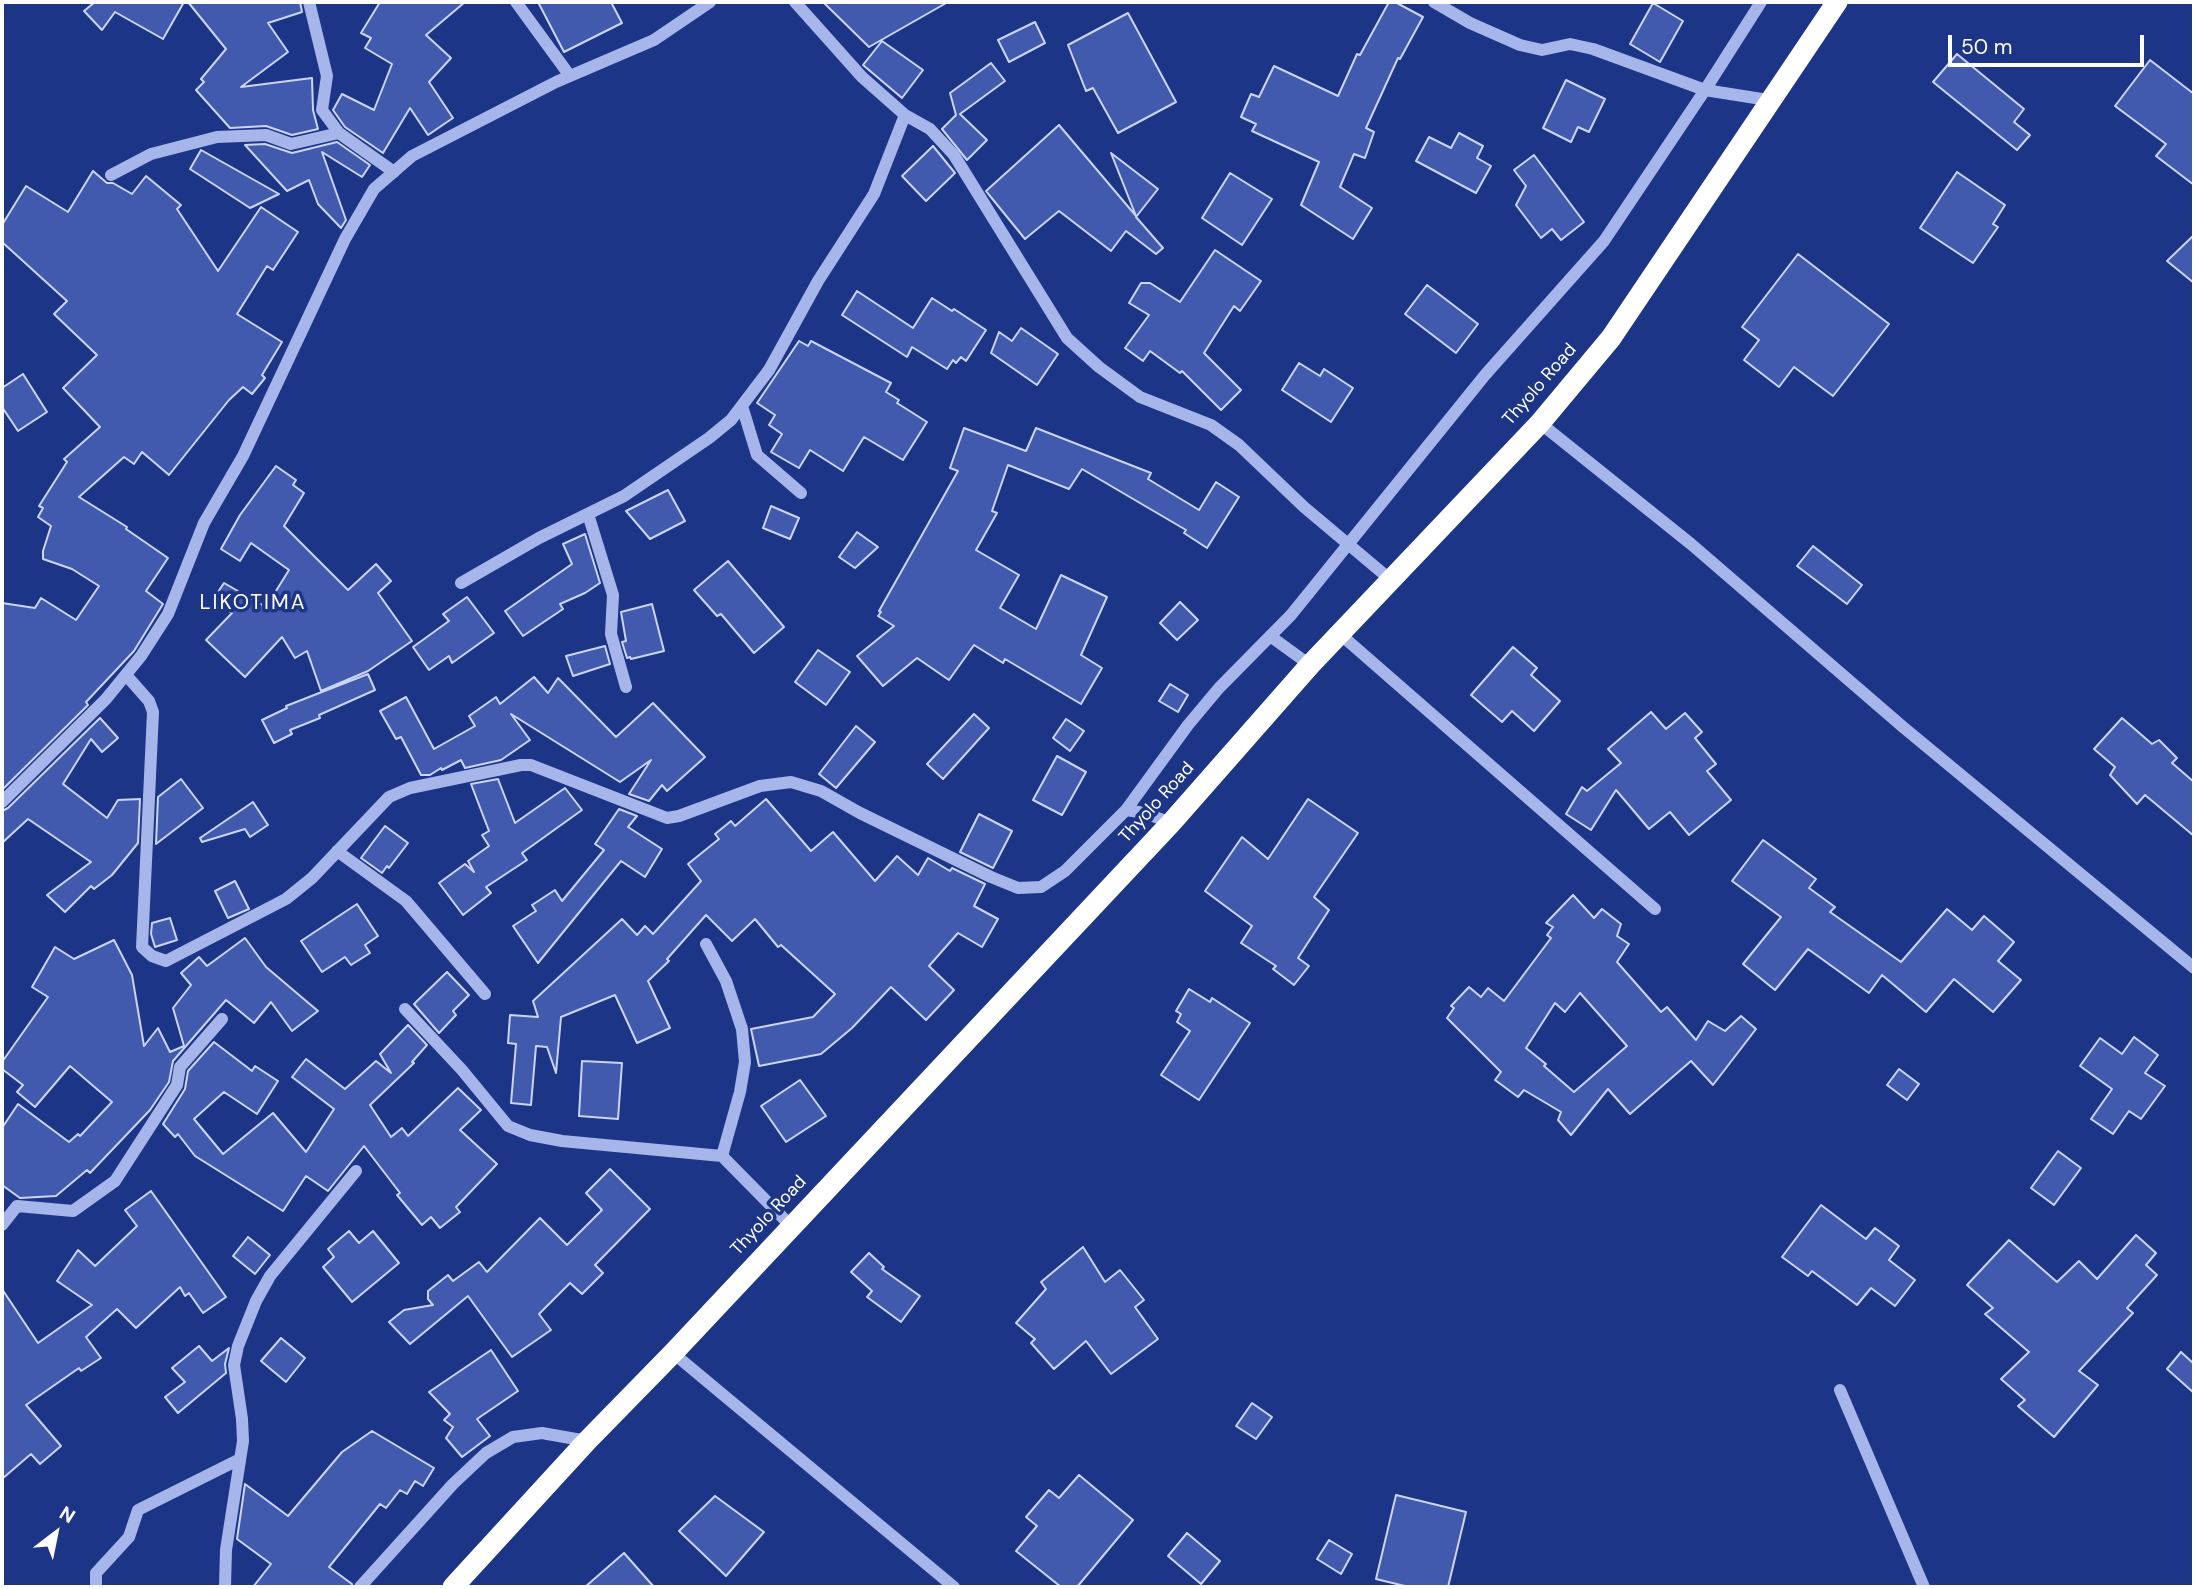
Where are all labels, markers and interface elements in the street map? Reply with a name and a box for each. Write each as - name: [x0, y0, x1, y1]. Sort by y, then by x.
- scale bar: [1951, 21, 2147, 65]
- text: 50 m: [1961, 33, 2012, 61]
- street label: Thyolo Road: [1499, 340, 1581, 430]
- district label: LIKOTIMA: [200, 590, 306, 616]
- street label: Thyolo Road: [1115, 758, 1199, 848]
- street label: Thyolo Road: [727, 1172, 811, 1260]
- north arrow: [21, 1498, 91, 1568]
- text: N: [55, 1500, 80, 1529]

